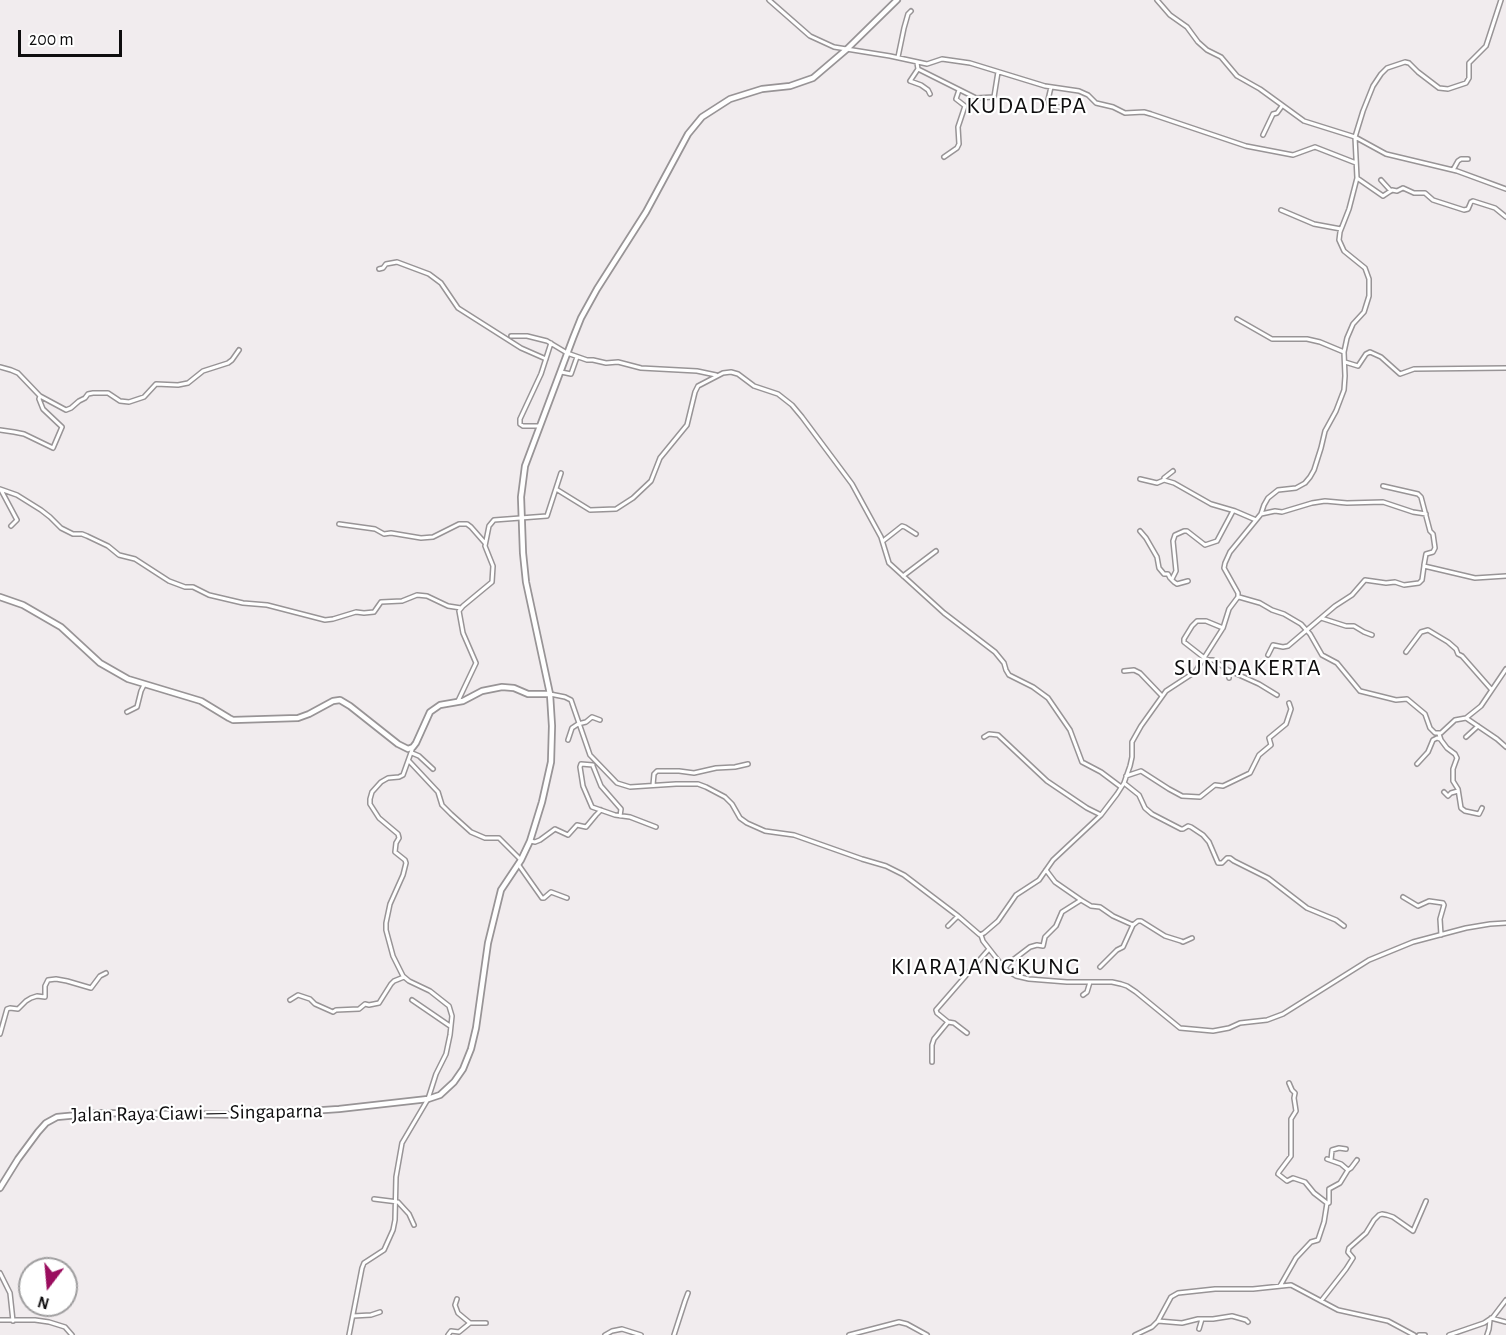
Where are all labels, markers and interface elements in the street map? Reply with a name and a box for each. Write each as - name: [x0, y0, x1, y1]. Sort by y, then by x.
- scale bar: [21, 18, 124, 56]
- text: 200 m: [29, 31, 74, 49]
- district label: KUDADEPA: [966, 92, 1088, 120]
- district label: SUNDAKERTA: [1174, 654, 1322, 682]
- district label: KIARAJANGKUNG: [891, 953, 1081, 981]
- street label: Jalan Raya Ciawi — Singaparna: [71, 1098, 323, 1128]
- north arrow: [18, 1257, 78, 1317]
- text: N: [36, 1293, 51, 1312]

